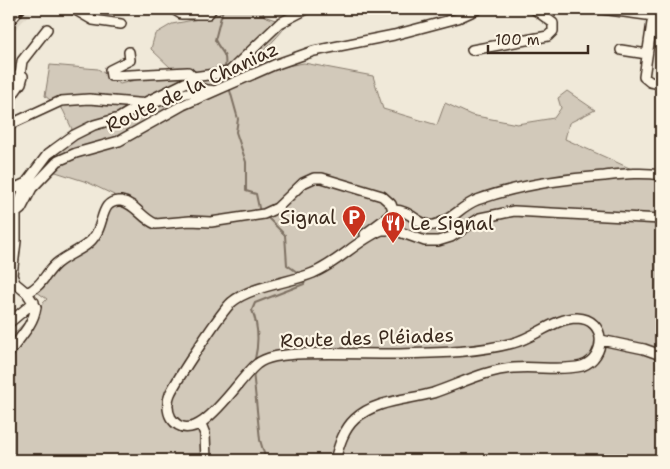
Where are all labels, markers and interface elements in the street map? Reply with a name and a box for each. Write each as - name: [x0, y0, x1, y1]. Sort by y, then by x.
- scale bar: [488, 22, 588, 54]
- text: 100 m: [495, 30, 540, 50]
- street label: Route de la Chaniaz: [102, 36, 282, 138]
- parking icon: Signal: [341, 204, 367, 238]
- place label: Signal: [280, 205, 336, 230]
- restaurant icon: Le Signal: [380, 210, 406, 244]
- place label: Le Signal: [410, 211, 494, 236]
- street label: Route des Pléiades: [280, 322, 454, 354]

